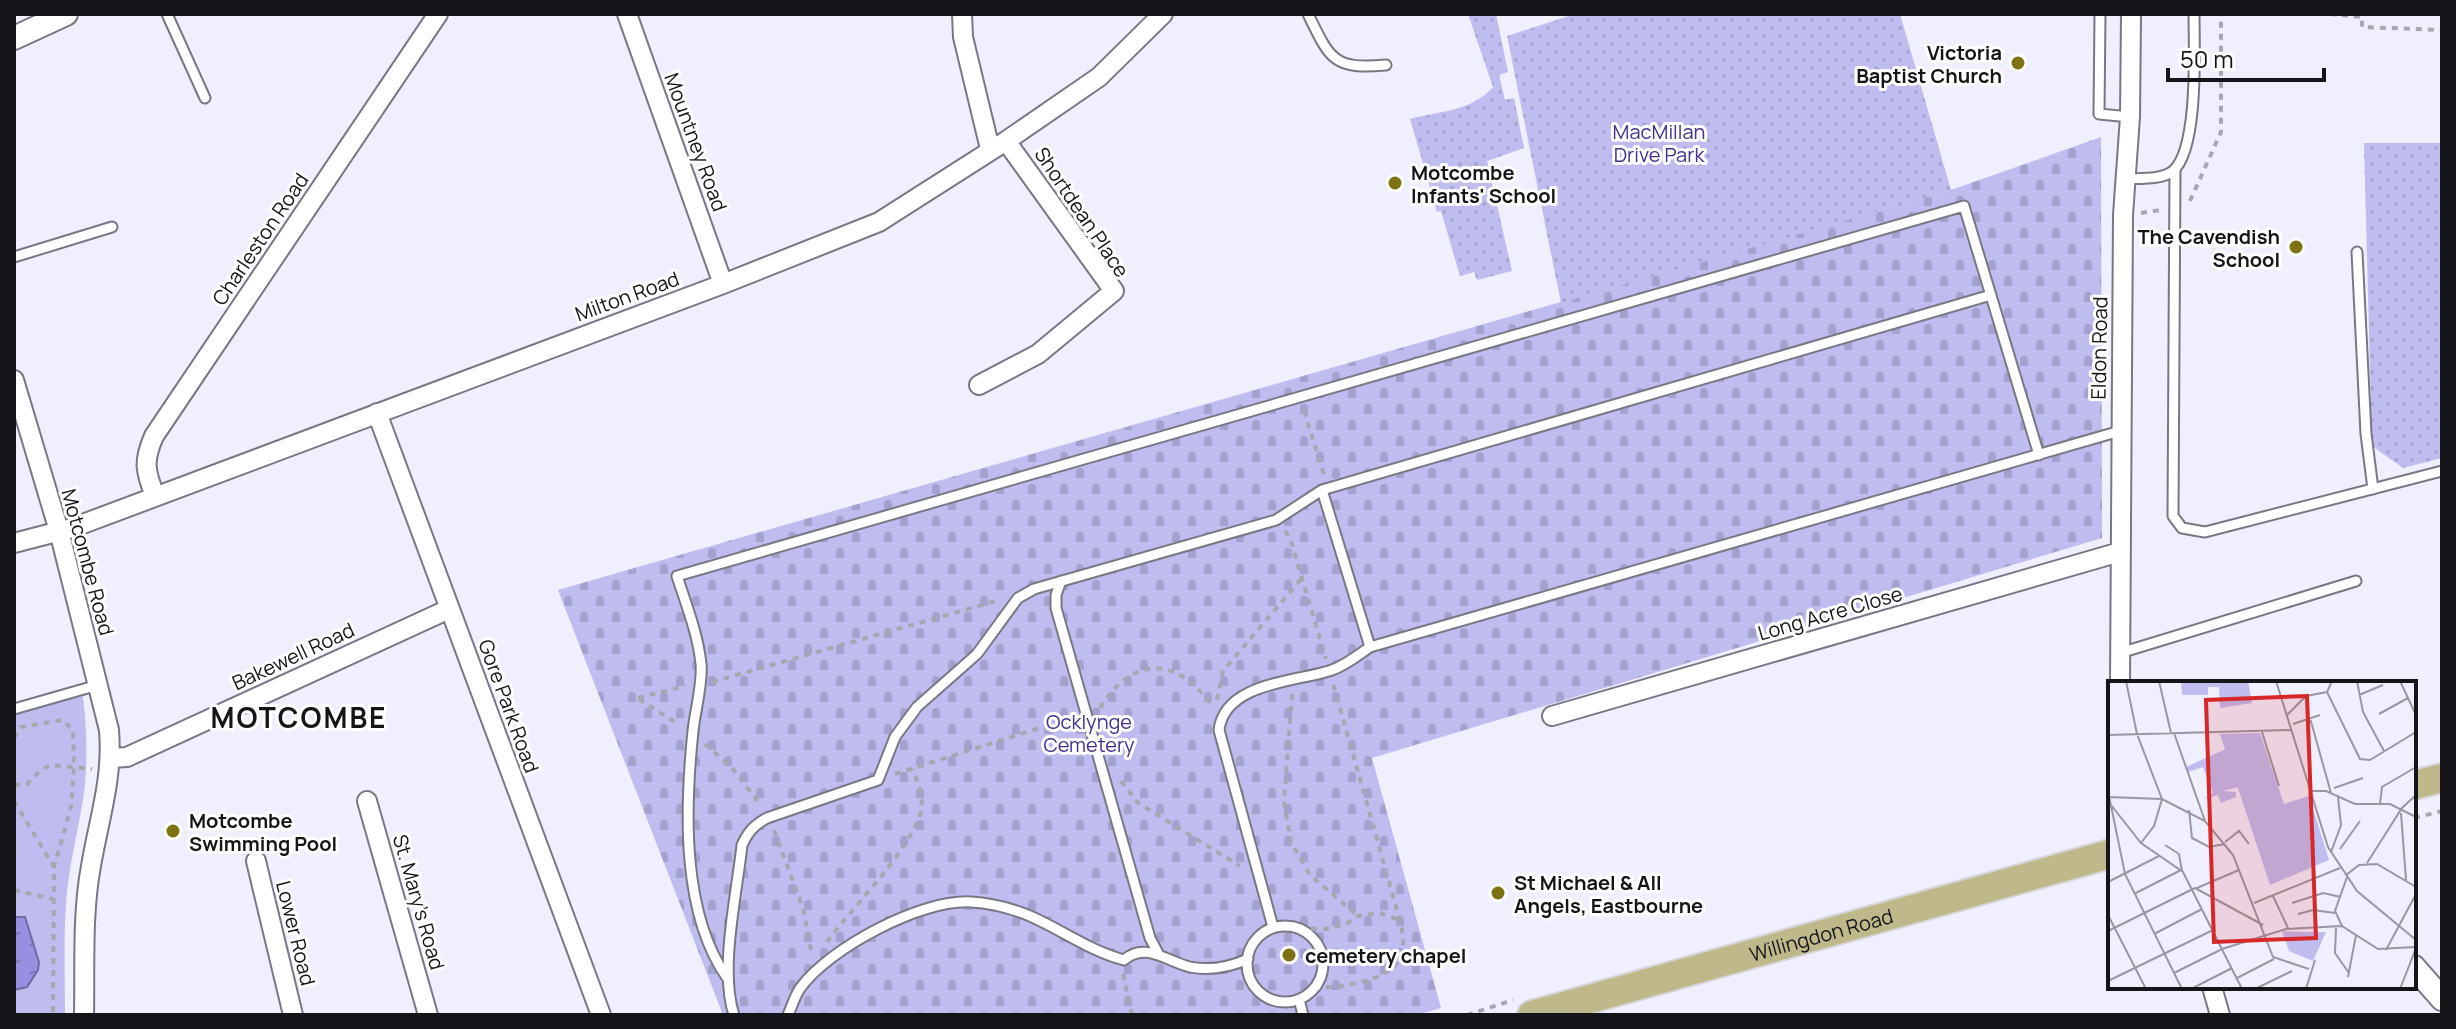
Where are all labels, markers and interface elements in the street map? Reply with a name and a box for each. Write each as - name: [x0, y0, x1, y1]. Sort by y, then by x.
- scale bar: [2168, 32, 2324, 82]
- place label: Victoria Baptist Church: [1856, 39, 2002, 89]
- text: 50 m: [2180, 42, 2234, 75]
- marker: Victoria Baptist Church: [2009, 54, 2027, 72]
- street label: Mountney Road: [658, 69, 734, 215]
- park label: MacMillan Drive Park: [1613, 118, 1705, 168]
- street label: Shortdean Place: [1028, 142, 1136, 282]
- place label: Motcombe Infants' School: [1411, 159, 1556, 209]
- street label: Charleston Road: [206, 168, 314, 310]
- marker: Motcombe Infants' School: [1386, 174, 1404, 192]
- place label: The Cavendish School: [2137, 223, 2280, 273]
- marker: The Cavendish School: [2287, 238, 2305, 256]
- street label: Milton Road: [571, 265, 683, 327]
- street label: Eldon Road: [2085, 296, 2113, 400]
- street label: Motcombe Road: [55, 486, 121, 638]
- street label: Long Acre Close: [1755, 579, 1905, 647]
- street label: Bakewell Road: [228, 616, 358, 696]
- street label: Gore Park Road: [472, 636, 546, 776]
- inset map: [2108, 681, 2416, 989]
- district label: MOTCOMBE: [211, 698, 388, 736]
- park label: Ocklynge Cemetery: [1043, 708, 1135, 758]
- place label: Motcombe Swimming Pool: [189, 807, 337, 857]
- marker: Motcombe Swimming Pool: [164, 822, 182, 840]
- street label: St. Mary's Road: [387, 831, 451, 973]
- place label: St Michael & All Angels, Eastbourne: [1514, 869, 1703, 919]
- street label: Lower Road: [270, 878, 322, 988]
- marker: St Michael & All Angels, Eastbourne: [1489, 884, 1507, 902]
- street label: Willingdon Road: [1746, 902, 1896, 967]
- place label: cemetery chapel: [1305, 942, 1466, 969]
- marker: cemetery chapel: [1280, 946, 1298, 964]

